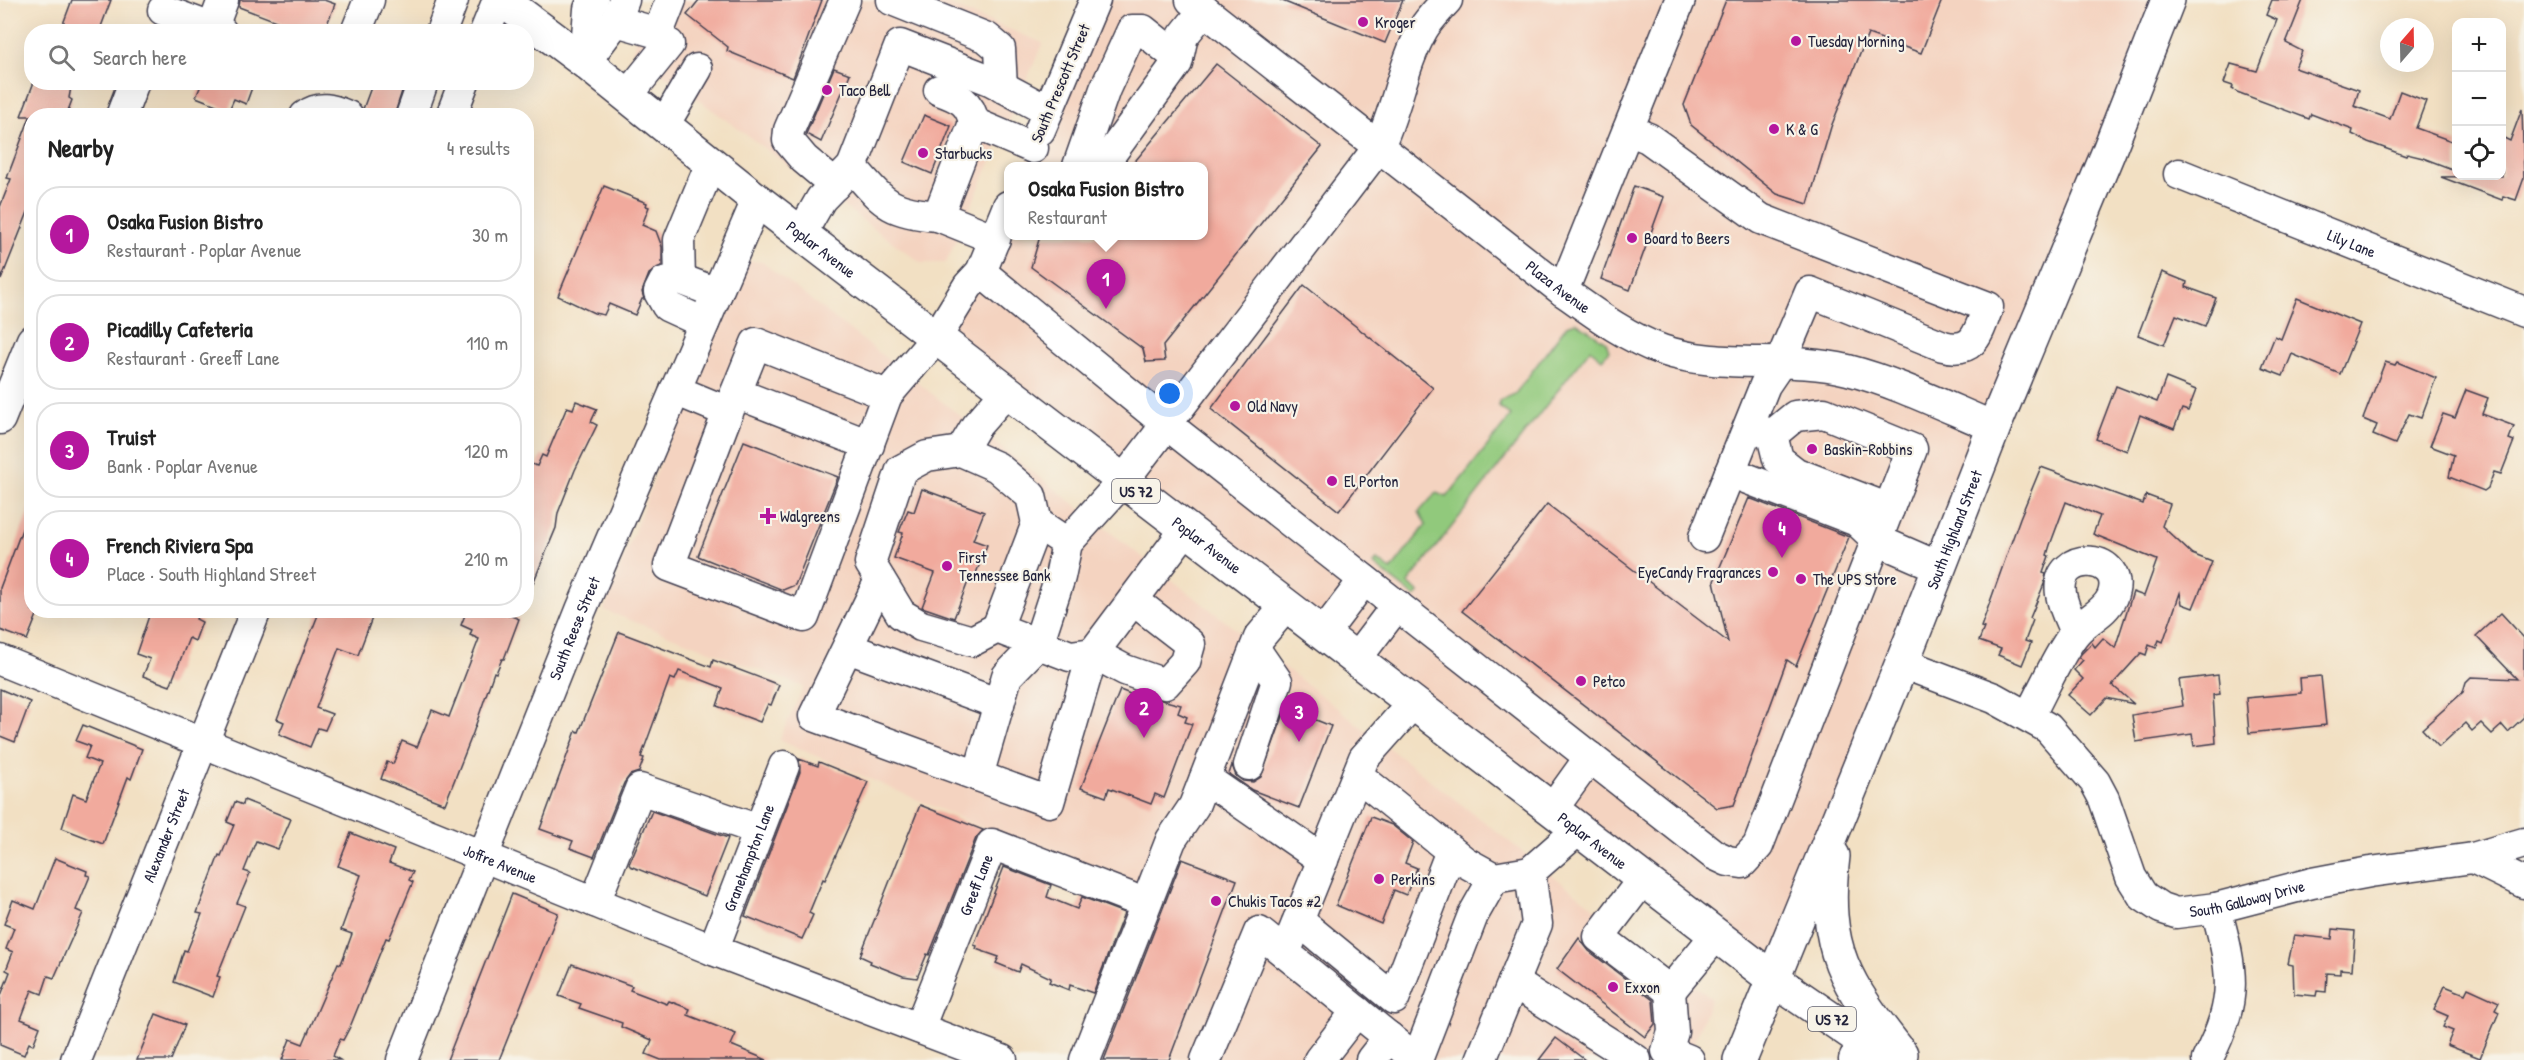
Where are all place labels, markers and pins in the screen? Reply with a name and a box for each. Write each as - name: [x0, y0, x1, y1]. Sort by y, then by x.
- place label: Kroger: [1375, 11, 1416, 33]
- marker: Kroger: [1356, 15, 1370, 29]
- place label: Tuesday Morning: [1808, 30, 1905, 52]
- marker: Tuesday Morning: [1789, 34, 1803, 48]
- place label: Taco Bell: [839, 79, 891, 101]
- marker: Taco Bell: [820, 83, 834, 97]
- place label: K & G: [1786, 118, 1818, 140]
- marker: K & G: [1767, 122, 1781, 136]
- place label: Starbucks: [935, 142, 992, 164]
- marker: Starbucks: [916, 146, 930, 160]
- place label: Board to Beers: [1644, 227, 1730, 249]
- marker: Board to Beers: [1625, 231, 1639, 245]
- pin: 1: [1086, 260, 1126, 309]
- place label: Old Navy: [1247, 395, 1298, 417]
- marker: Old Navy: [1228, 399, 1242, 413]
- place label: Baskin-Robbins: [1824, 438, 1912, 460]
- marker: Baskin-Robbins: [1805, 442, 1819, 456]
- place label: El Porton: [1344, 470, 1399, 492]
- marker: El Porton: [1325, 474, 1339, 488]
- place label: Walgreens: [780, 505, 840, 527]
- pin: 4: [1762, 508, 1802, 558]
- marker: Walgreens: [761, 509, 775, 523]
- place label: First Tennessee Bank: [958, 546, 1051, 586]
- marker: First Tennessee Bank: [940, 559, 954, 573]
- place label: EyeCandy Fragrances: [1638, 561, 1761, 583]
- marker: EyeCandy Fragrances: [1766, 565, 1780, 579]
- place label: The UPS Store: [1813, 568, 1897, 590]
- marker: The UPS Store: [1794, 572, 1808, 586]
- place label: Petco: [1593, 670, 1626, 692]
- marker: Petco: [1574, 674, 1588, 688]
- pin: 2: [1124, 688, 1164, 738]
- pin: 3: [1280, 692, 1318, 742]
- place label: Perkins: [1391, 868, 1435, 890]
- marker: Perkins: [1372, 872, 1386, 886]
- place label: Chukis Tacos #2: [1228, 890, 1322, 912]
- marker: Chukis Tacos #2: [1209, 894, 1223, 908]
- place label: Exxon: [1625, 976, 1660, 998]
- marker: Exxon: [1606, 980, 1620, 994]

